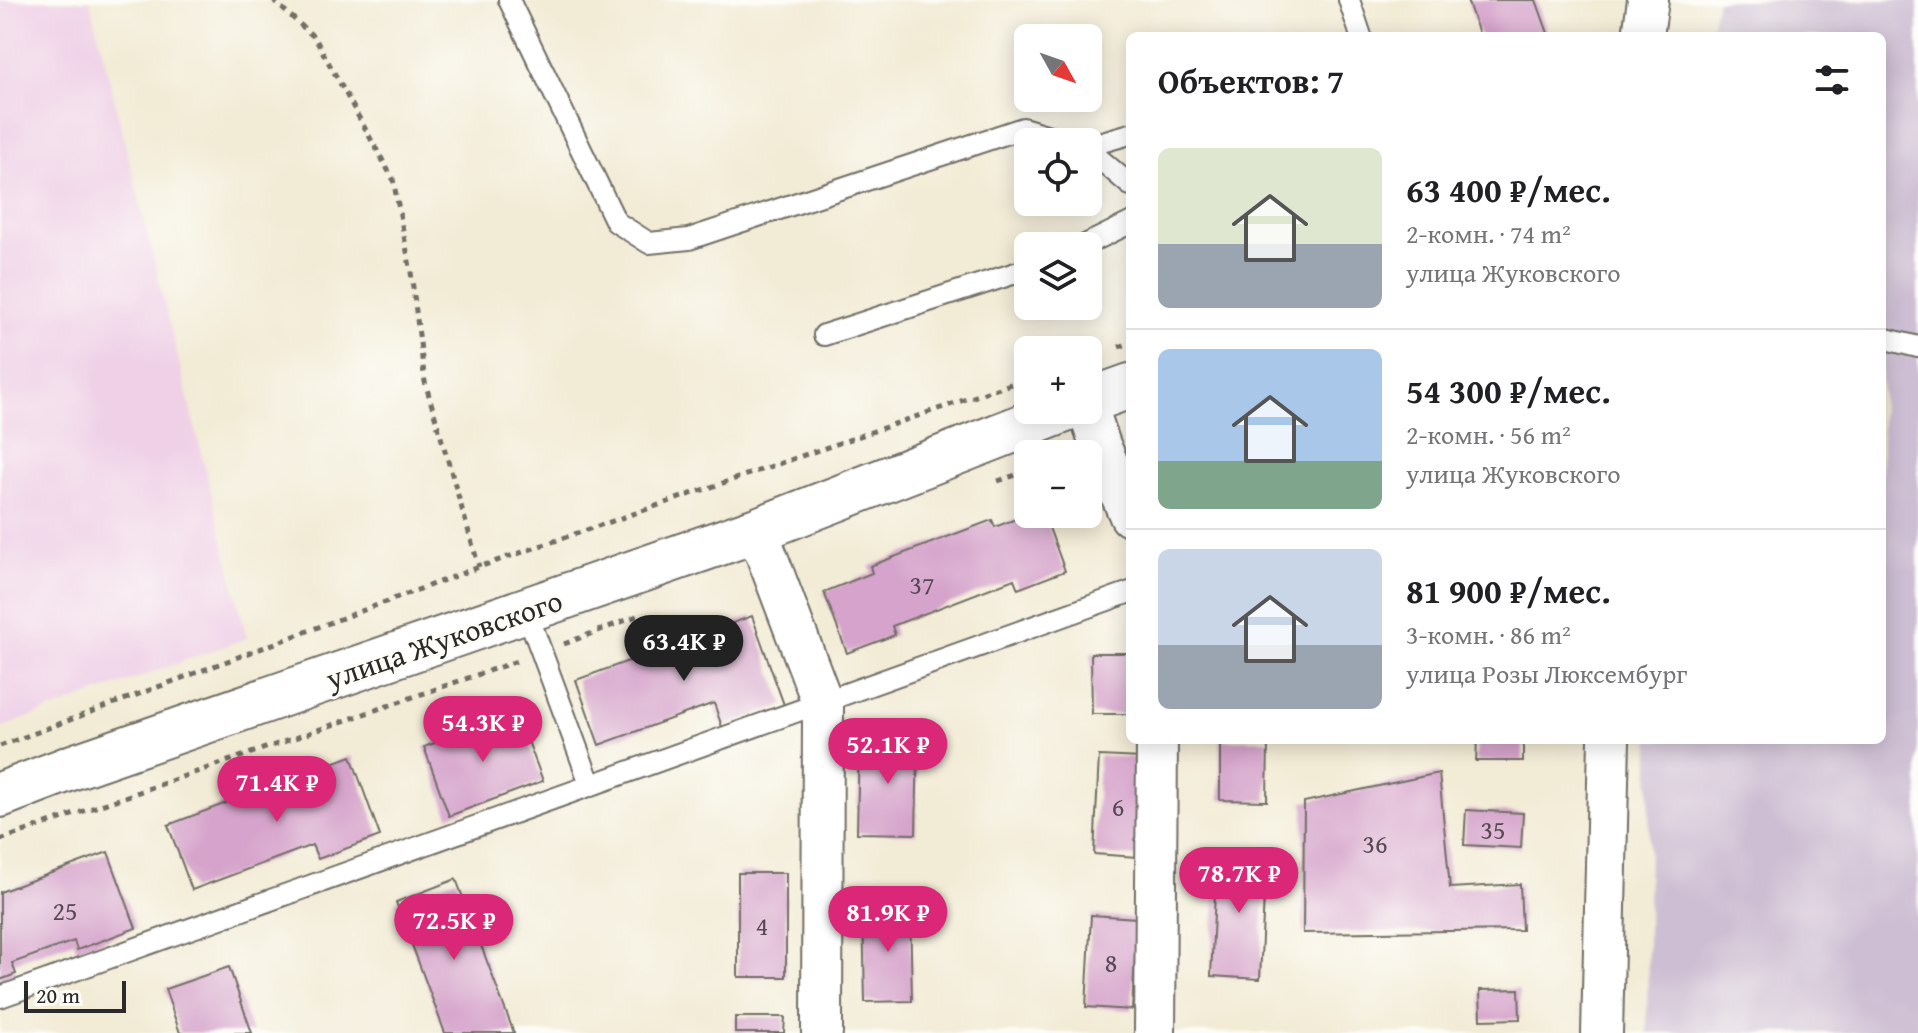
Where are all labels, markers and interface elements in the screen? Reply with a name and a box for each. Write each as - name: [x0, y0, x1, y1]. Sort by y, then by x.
- north arrow: [1014, 24, 1102, 112]
- map controls: [1014, 24, 1102, 528]
- text: Объектов: 7: [1158, 56, 1344, 105]
- icon: filters: [1810, 58, 1854, 102]
- button: locate: [1014, 128, 1102, 216]
- text: 63 400 ₽/мес.: [1406, 165, 1611, 214]
- icon: home: [1222, 180, 1318, 276]
- text: 2-комн. · 74 m²: [1406, 214, 1571, 253]
- button: layers: [1014, 232, 1102, 320]
- text: улица Жуковского: [1406, 253, 1620, 292]
- button: +: [1014, 336, 1102, 424]
- text: 54 300 ₽/мес.: [1406, 366, 1611, 415]
- icon: home: [1222, 381, 1318, 477]
- text: 2-комн. · 56 m²: [1406, 415, 1571, 454]
- button: −: [1014, 440, 1102, 528]
- text: улица Жуковского: [1406, 454, 1620, 493]
- house number: 37: [909, 565, 935, 604]
- text: 81 900 ₽/мес.: [1406, 566, 1611, 615]
- street label: улица Жуковского: [319, 578, 568, 700]
- icon: home: [1222, 581, 1318, 677]
- pin: 63.4K ₽: [610, 615, 758, 683]
- text: 3-комн. · 86 m²: [1406, 615, 1571, 654]
- text: 63.4K ₽: [642, 621, 726, 660]
- text: улица Розы Люксембург: [1406, 654, 1687, 693]
- pin: 54.3K ₽: [409, 696, 557, 764]
- text: 54.3K ₽: [441, 702, 525, 741]
- pin: 52.1K ₽: [814, 718, 962, 786]
- text: 52.1K ₽: [846, 724, 930, 763]
- pin: 71.4K ₽: [203, 756, 351, 824]
- text: 71.4K ₽: [235, 762, 319, 801]
- house number: 6: [1112, 787, 1124, 826]
- house number: 35: [1480, 810, 1506, 849]
- house number: 36: [1362, 824, 1388, 863]
- pin: 78.7K ₽: [1165, 847, 1313, 915]
- text: 78.7K ₽: [1197, 853, 1281, 892]
- pin: 81.9K ₽: [814, 886, 962, 954]
- house number: 25: [52, 891, 78, 930]
- text: 81.9K ₽: [846, 892, 930, 931]
- pin: 72.5K ₽: [380, 894, 528, 962]
- text: 72.5K ₽: [412, 900, 496, 939]
- house number: 4: [756, 906, 768, 945]
- house number: 8: [1105, 943, 1117, 982]
- scale bar: [24, 977, 126, 1013]
- text: 20 m: [36, 979, 80, 1011]

